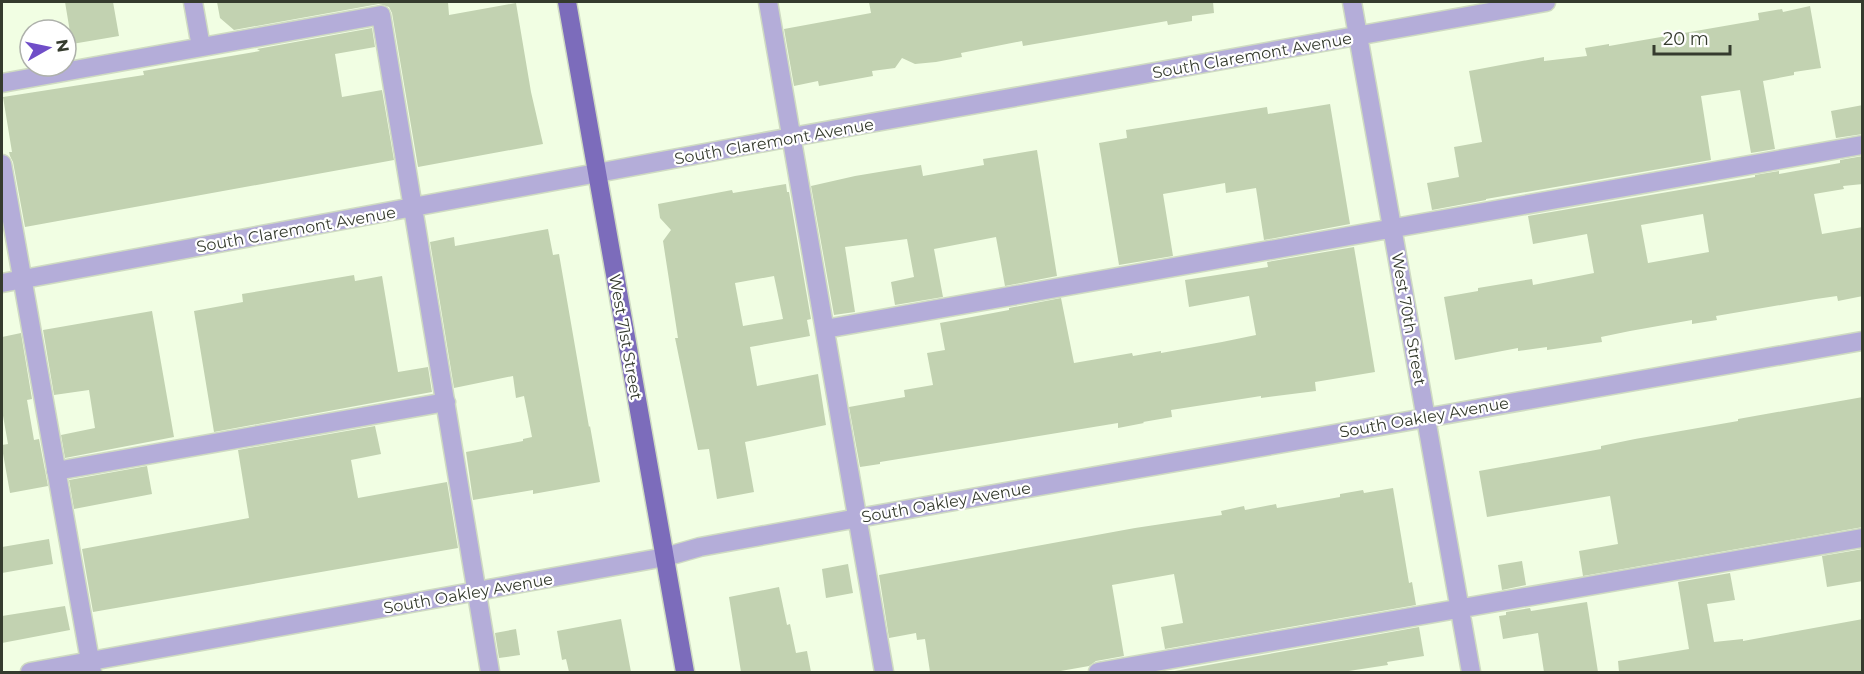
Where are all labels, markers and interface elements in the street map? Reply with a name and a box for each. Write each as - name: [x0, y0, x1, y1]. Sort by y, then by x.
- north arrow: [18, 18, 78, 78]
- scale bar: [1654, 18, 1730, 56]
- text: 20 m: [1663, 28, 1709, 50]
- street label: South Claremont Avenue: [1151, 29, 1353, 82]
- text: N: [52, 38, 73, 54]
- street label: South Claremont Avenue: [673, 115, 875, 168]
- street label: South Claremont Avenue: [195, 203, 397, 256]
- street label: West 70th Street: [1387, 251, 1430, 388]
- street label: West 71st Street: [605, 273, 646, 402]
- street label: South Oakley Avenue: [1338, 393, 1510, 442]
- street label: South Oakley Avenue: [860, 478, 1032, 527]
- street label: South Oakley Avenue: [382, 569, 554, 618]

